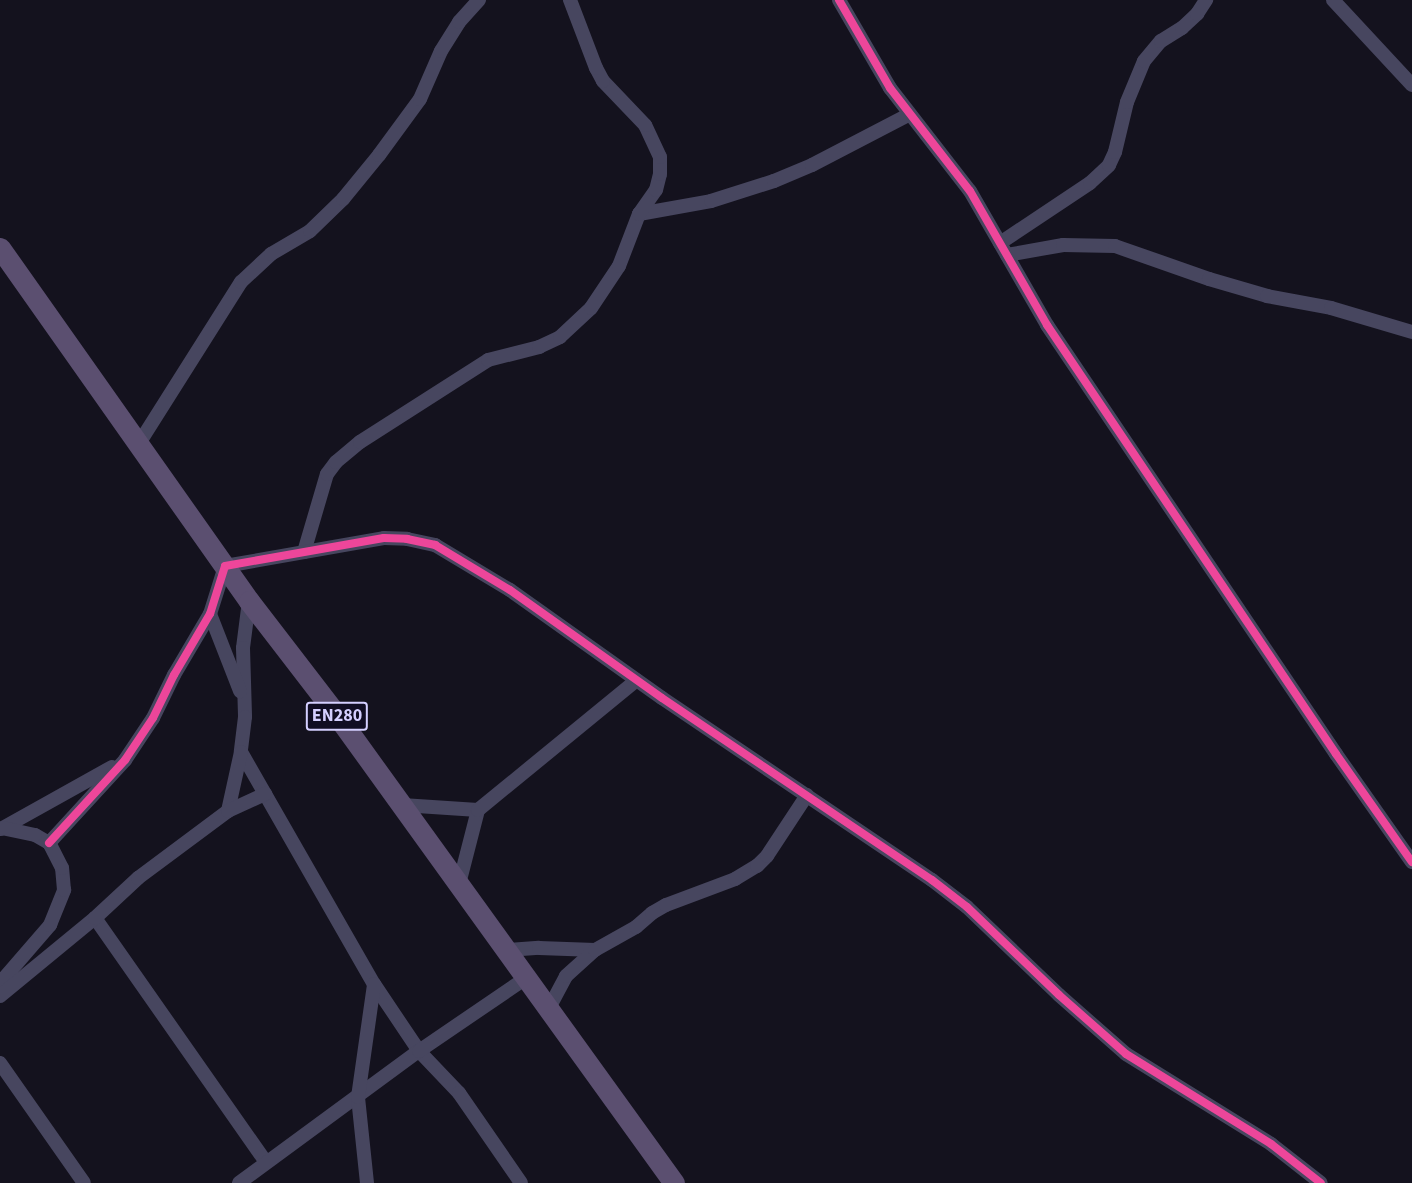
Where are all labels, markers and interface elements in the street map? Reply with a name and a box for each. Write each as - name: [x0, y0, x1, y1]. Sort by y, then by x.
- road number: EN280: [306, 701, 368, 731]

